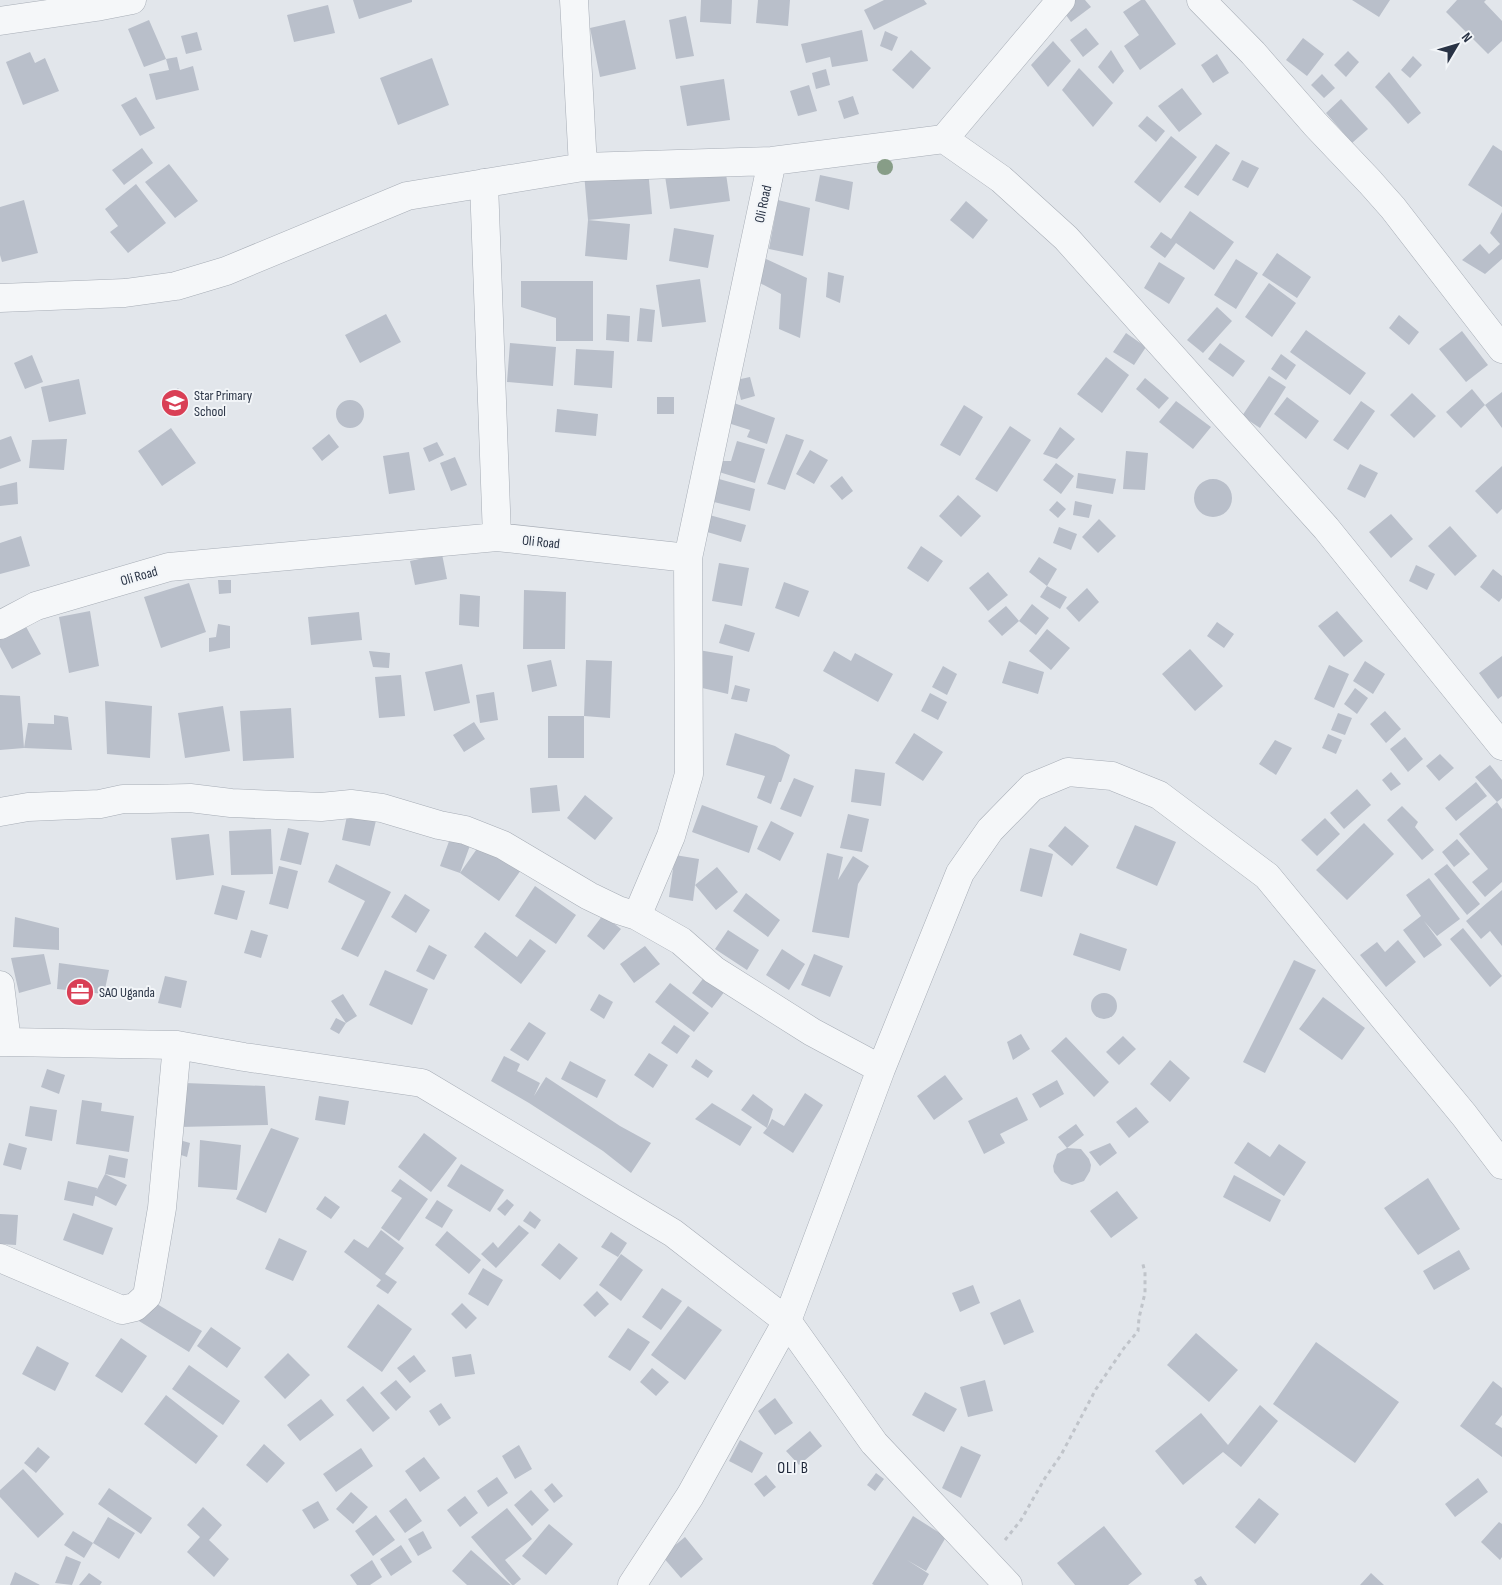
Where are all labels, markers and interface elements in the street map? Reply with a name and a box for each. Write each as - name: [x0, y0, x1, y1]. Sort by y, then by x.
- north arrow: [1432, 20, 1482, 70]
- text: N: [1458, 29, 1476, 45]
- street label: Oli Road: [751, 184, 775, 224]
- place label: Star Primary School: [194, 387, 253, 420]
- school or university icon: Star Primary School: [160, 388, 190, 418]
- street label: Oli Road: [521, 532, 561, 552]
- street label: Oli Road: [118, 563, 160, 589]
- office icon: SAO Uganda: [65, 977, 95, 1007]
- place label: SAO Uganda: [99, 984, 155, 1001]
- district label: OLI B: [777, 1459, 809, 1478]

